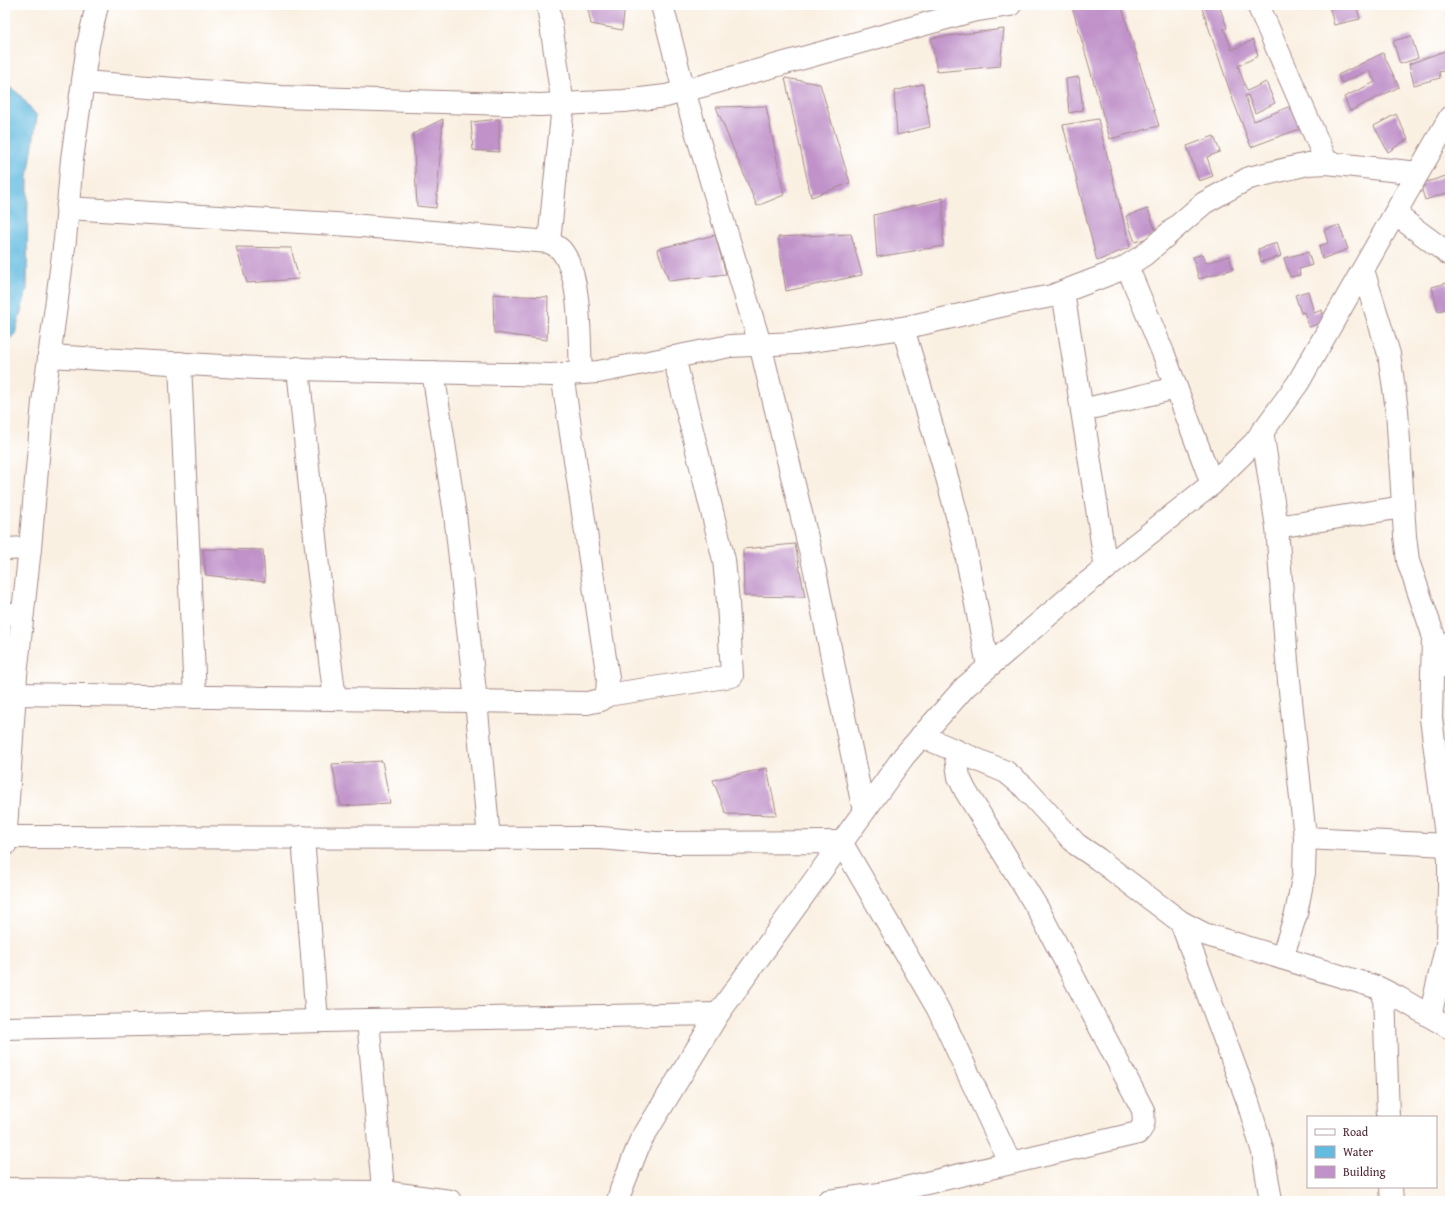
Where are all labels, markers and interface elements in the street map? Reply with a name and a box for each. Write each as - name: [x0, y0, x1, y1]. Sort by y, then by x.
- legend: [1307, 1116, 1437, 1188]
- text: Road: [1343, 1123, 1369, 1140]
- text: Water: [1343, 1143, 1373, 1160]
- text: Building: [1343, 1163, 1386, 1180]

